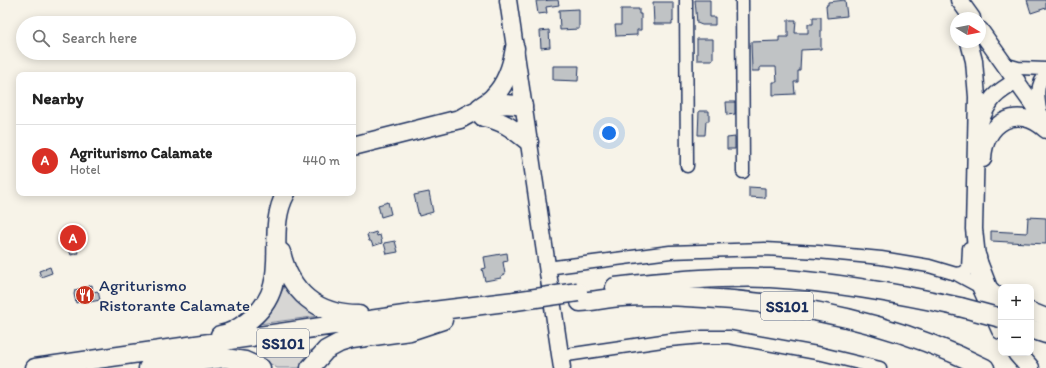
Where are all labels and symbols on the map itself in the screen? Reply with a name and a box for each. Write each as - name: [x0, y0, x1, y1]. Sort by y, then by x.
- north arrow: [950, 12, 986, 48]
- your location: [599, 123, 619, 143]
- pin: A: [60, 223, 86, 253]
- place label: Agriturismo Ristorante Calamate: [99, 275, 250, 315]
- restaurant icon: Agriturismo Ristorante Calamate: [74, 284, 96, 306]
- road number: SS101: [761, 292, 813, 320]
- road number: SS101: [257, 329, 309, 357]

